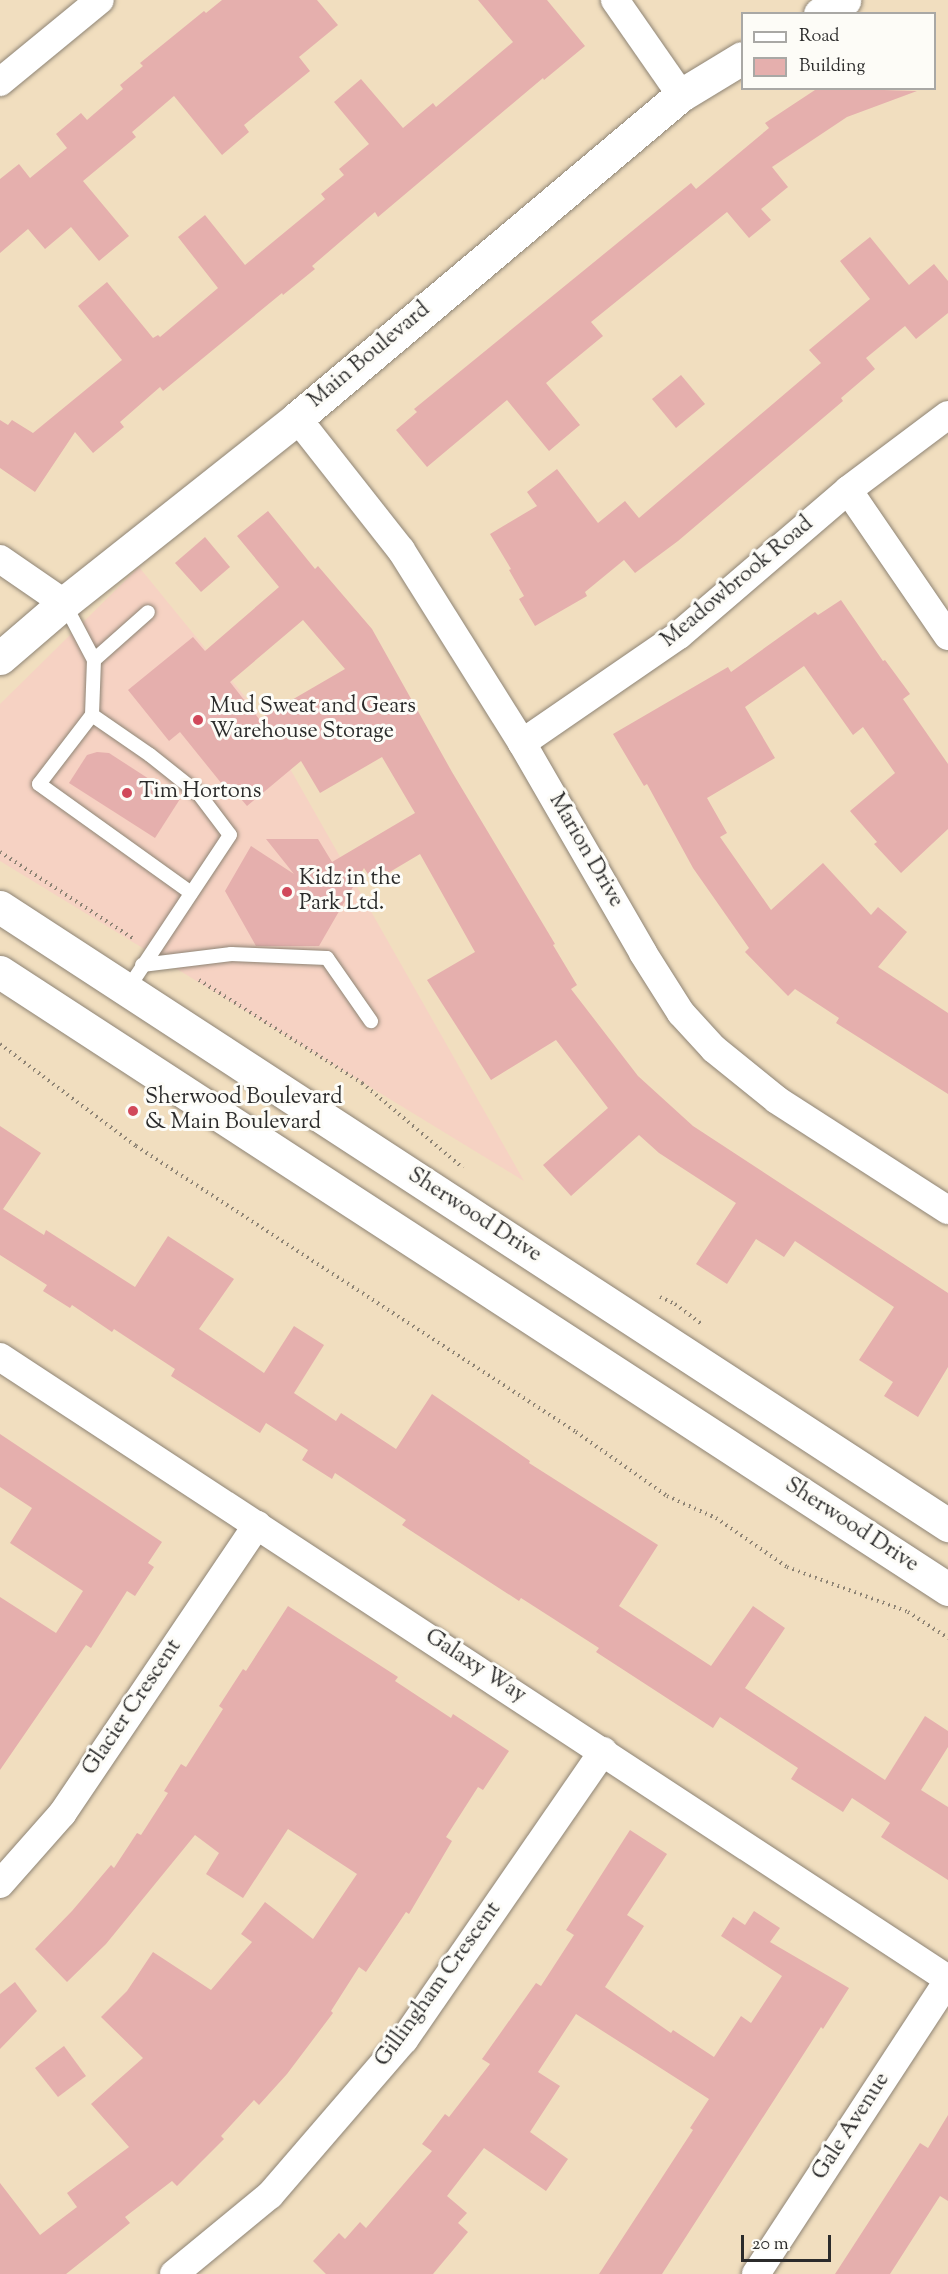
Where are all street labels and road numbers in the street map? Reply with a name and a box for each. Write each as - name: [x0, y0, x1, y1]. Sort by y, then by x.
- street label: Main Boulevard: [304, 297, 436, 415]
- street label: Meadowbrook Road: [657, 512, 819, 654]
- street label: Marion Drive: [542, 789, 628, 913]
- street label: Sherwood Drive: [402, 1163, 546, 1269]
- street label: Sherwood Drive: [779, 1473, 923, 1579]
- street label: Galaxy Way: [419, 1624, 531, 1710]
- street label: Glacier Crescent: [78, 1635, 188, 1781]
- street label: Gillingham Crescent: [370, 1897, 508, 2073]
- street label: Gale Avenue: [808, 2068, 896, 2186]

